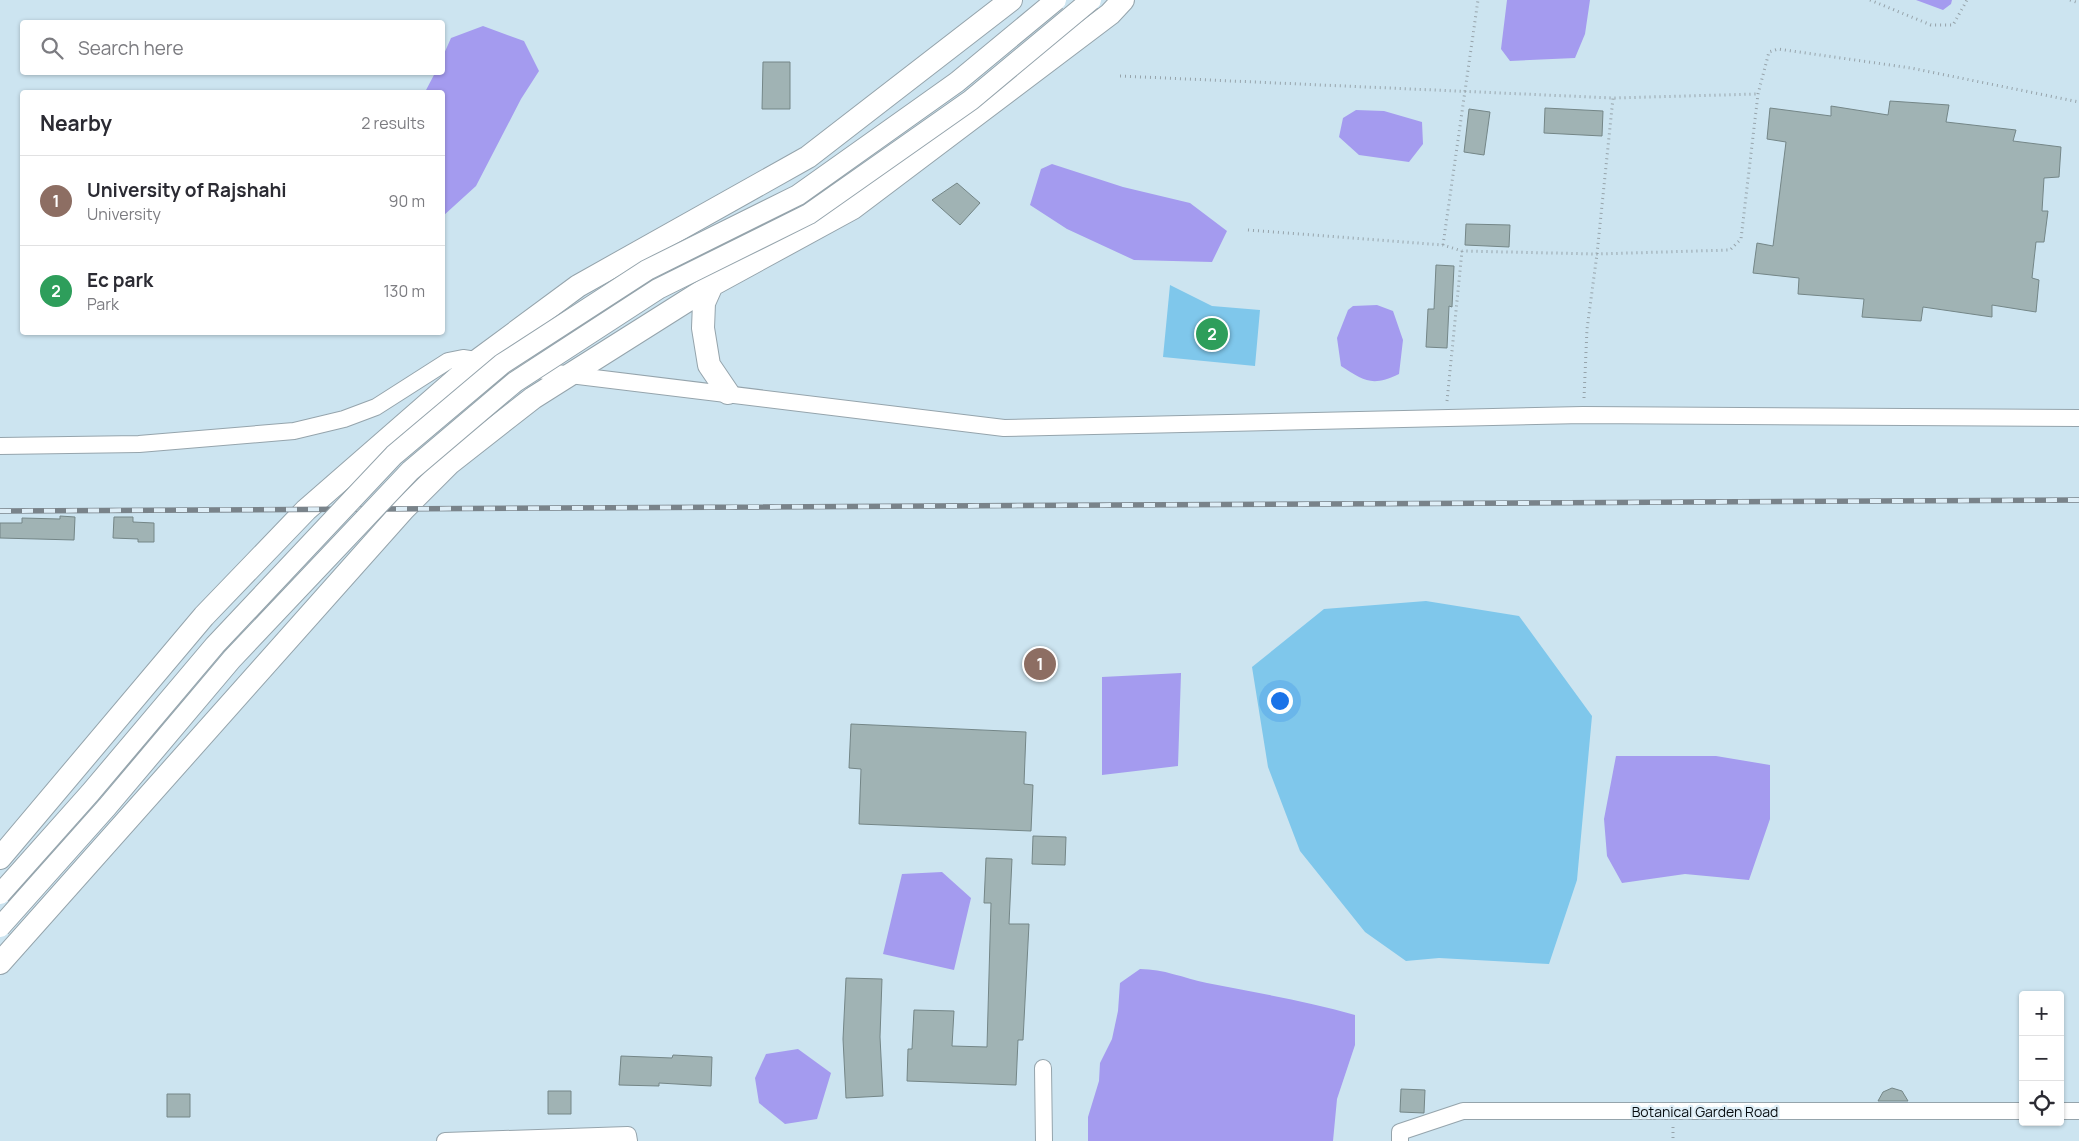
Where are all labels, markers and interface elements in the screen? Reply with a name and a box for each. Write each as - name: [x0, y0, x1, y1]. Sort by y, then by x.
- search box: [20, 20, 445, 75]
- icon: search: [38, 34, 66, 62]
- text: Search here: [78, 35, 184, 61]
- text: Nearby: [40, 109, 112, 137]
- text: 2 results: [361, 112, 425, 134]
- text: University of Rajshahi: [87, 177, 287, 203]
- text: 1: [52, 190, 60, 212]
- text: 90 m: [389, 190, 425, 212]
- text: University: [87, 203, 161, 225]
- text: Ec park: [87, 267, 153, 293]
- text: 2: [51, 280, 61, 302]
- text: 130 m: [383, 280, 425, 302]
- text: Park: [87, 293, 119, 315]
- pin: 2: [1196, 315, 1228, 353]
- pin: 1: [1024, 645, 1056, 683]
- your location: [1267, 688, 1293, 714]
- map controls: [2019, 991, 2064, 1126]
- button: +: [2019, 991, 2064, 1036]
- button: −: [2019, 1036, 2064, 1081]
- button: locate: [2019, 1081, 2064, 1126]
- street label: Botanical Garden Road: [1632, 1102, 1778, 1121]

